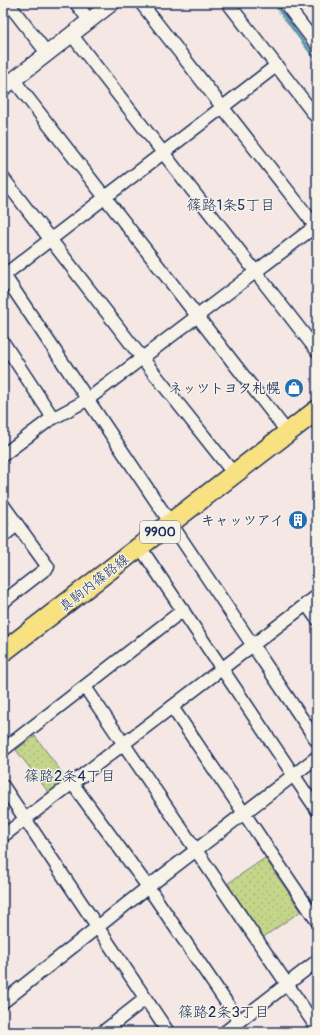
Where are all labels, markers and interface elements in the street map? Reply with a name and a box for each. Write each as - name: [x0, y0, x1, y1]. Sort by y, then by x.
- district label: 篠路1条5丁目: [187, 196, 276, 215]
- shop icon: ネッツトヨタ札幌: [283, 377, 305, 399]
- place label: ネッツトヨタ札幌: [169, 380, 280, 397]
- building icon: キャッツアイ: [287, 509, 309, 531]
- place label: キャッツアイ: [201, 512, 284, 529]
- road number: 9900: [140, 521, 180, 543]
- street label: 真駒内篠路線: [56, 550, 132, 616]
- district label: 篠路2条4丁目: [24, 767, 116, 786]
- district label: 篠路2条3丁目: [178, 1003, 270, 1022]

